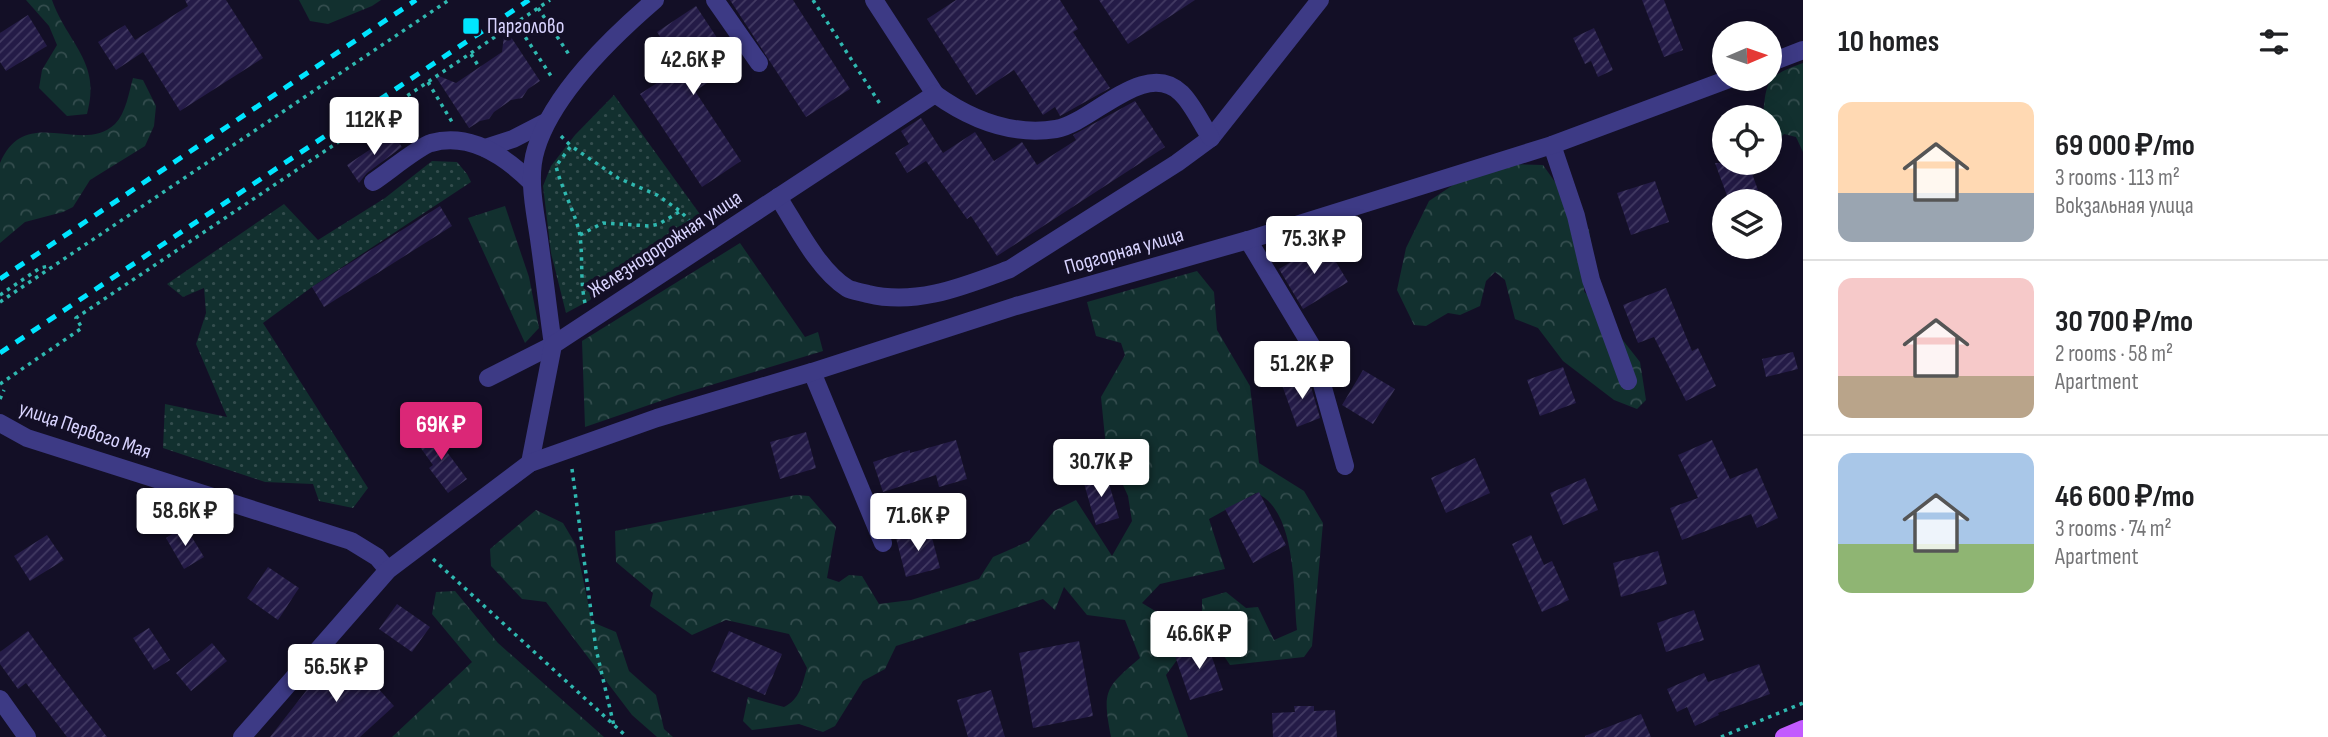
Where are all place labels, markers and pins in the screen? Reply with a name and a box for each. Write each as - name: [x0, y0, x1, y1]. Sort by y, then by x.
- place label: Парголово: [487, 14, 564, 39]
- marker: Парголово: [461, 16, 481, 36]
- pin: 42.6K ₽: [628, 38, 758, 97]
- pin: 112K ₽: [317, 97, 431, 157]
- pin: 75.3K ₽: [1249, 216, 1379, 276]
- pin: 51.2K ₽: [1237, 342, 1367, 401]
- pin: 69K ₽: [392, 402, 490, 462]
- pin: 30.7K ₽: [1036, 440, 1166, 499]
- pin: 58.6K ₽: [120, 489, 250, 548]
- pin: 71.6K ₽: [853, 494, 983, 553]
- pin: 46.6K ₽: [1134, 612, 1264, 671]
- pin: 56.5K ₽: [271, 644, 401, 704]

